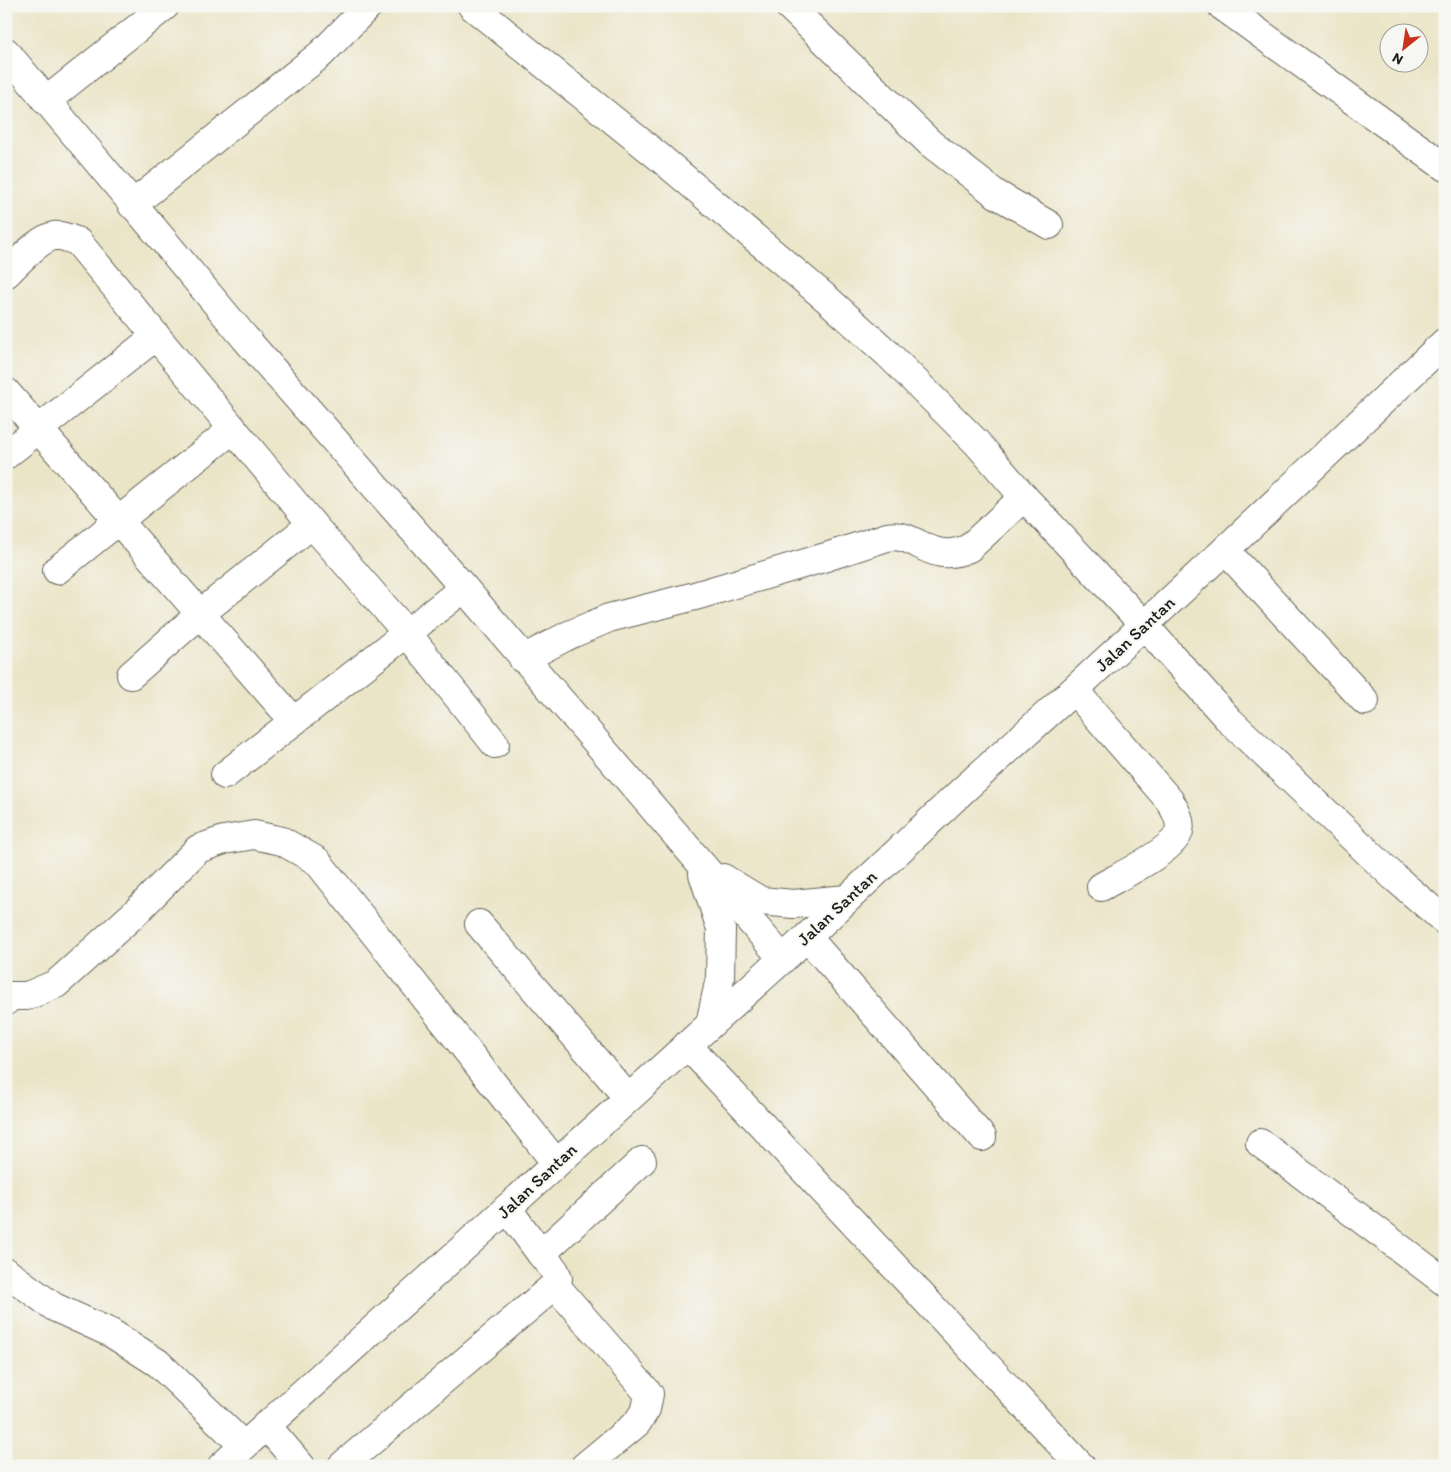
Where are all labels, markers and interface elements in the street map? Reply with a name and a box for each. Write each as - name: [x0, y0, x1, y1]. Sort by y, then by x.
- north arrow: [1378, 22, 1428, 72]
- text: N: [1389, 49, 1406, 69]
- street label: Jalan Santan: [1091, 591, 1180, 676]
- street label: Jalan Santan: [793, 865, 882, 950]
- street label: Jalan Santan: [493, 1138, 582, 1223]

